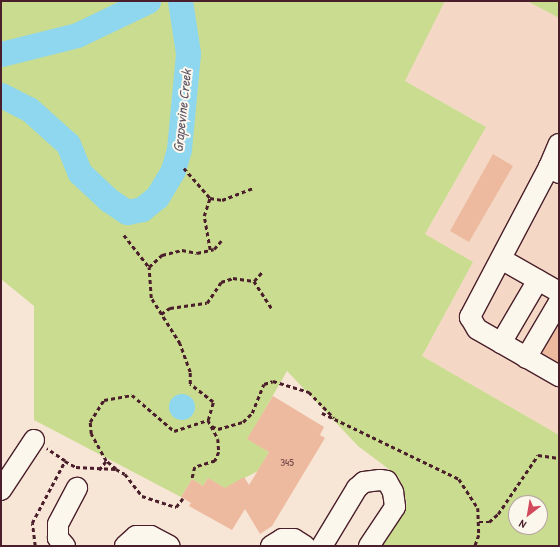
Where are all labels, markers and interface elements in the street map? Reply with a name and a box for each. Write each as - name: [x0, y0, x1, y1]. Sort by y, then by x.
- water label: Grapevine Creek: [169, 69, 195, 153]
- house number: 345: [280, 455, 294, 469]
- north arrow: [508, 495, 548, 535]
- text: N: [516, 517, 528, 532]

